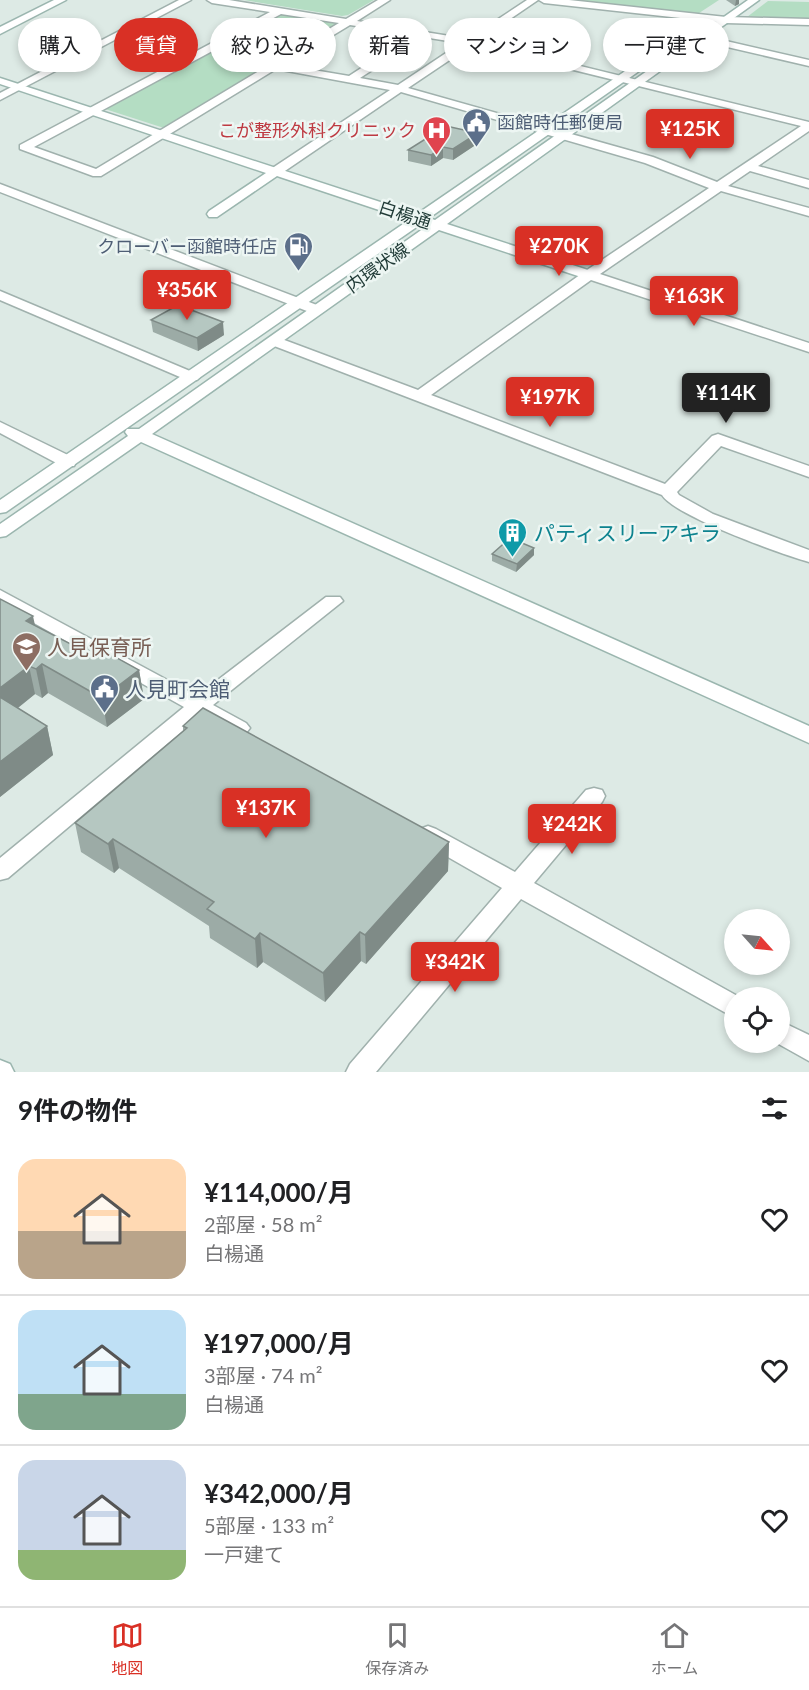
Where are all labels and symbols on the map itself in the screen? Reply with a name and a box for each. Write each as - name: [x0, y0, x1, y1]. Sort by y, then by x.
- public building icon: 函館時任郵便局: [460, 106, 492, 148]
- pin: ¥125K: [648, 109, 732, 160]
- place label: 函館時任郵便局: [497, 111, 623, 133]
- hospital icon: こが整形外科クリニック: [421, 114, 453, 156]
- place label: こが整形外科クリニック: [218, 119, 416, 141]
- street label: 白楊通: [376, 195, 434, 233]
- pin: ¥270K: [517, 226, 601, 277]
- fuel station icon: クローバー函館時任店: [282, 230, 314, 272]
- place label: クローバー函館時任店: [97, 235, 277, 257]
- street label: 内環状線: [341, 237, 413, 297]
- pin: ¥356K: [145, 270, 229, 321]
- pin: ¥163K: [652, 276, 736, 327]
- pin: ¥114K: [684, 373, 768, 424]
- pin: ¥197K: [508, 377, 592, 428]
- building icon: パティスリーアキラ: [497, 516, 529, 558]
- place label: パティスリーアキラ: [534, 520, 721, 545]
- school or university icon: 人見保育所: [10, 630, 42, 672]
- place label: 人見保育所: [47, 634, 152, 659]
- public building icon: 人見町会館: [88, 672, 120, 714]
- place label: 人見町会館: [125, 676, 230, 701]
- pin: ¥137K: [224, 788, 308, 839]
- pin: ¥242K: [530, 804, 614, 855]
- north arrow: [724, 909, 790, 975]
- pin: ¥342K: [413, 942, 497, 993]

